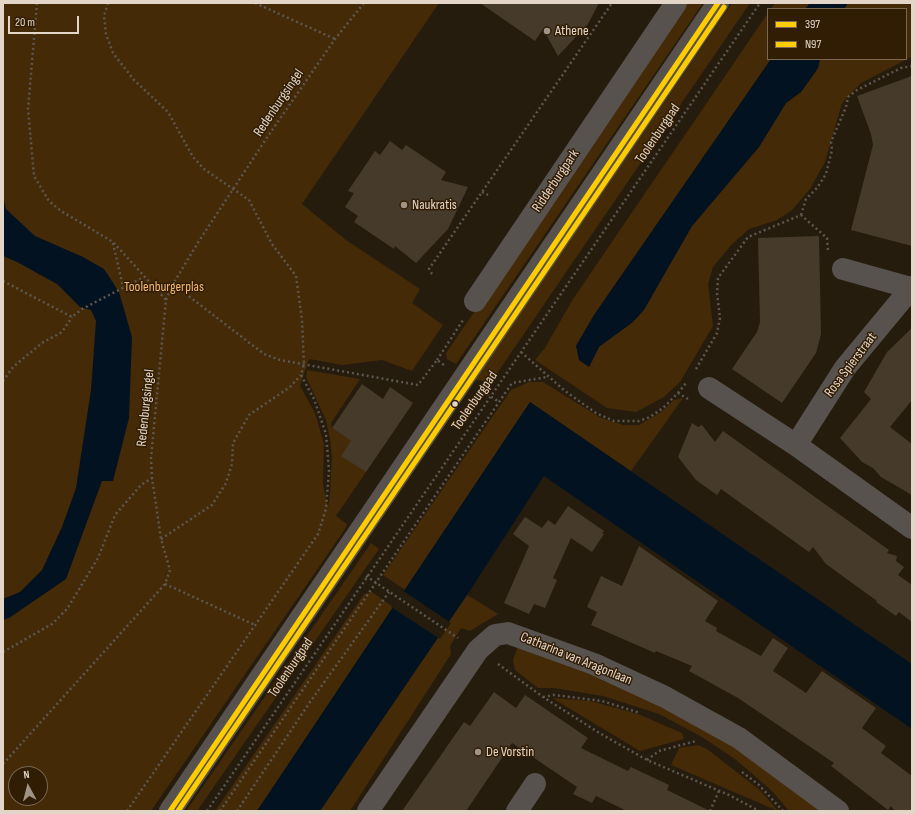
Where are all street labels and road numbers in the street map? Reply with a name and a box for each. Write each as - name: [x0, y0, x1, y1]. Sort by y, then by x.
- street label: Redenburgsingel: [250, 66, 308, 140]
- street label: Toolenburgpad: [632, 101, 684, 167]
- street label: Ridderburgpark: [529, 147, 583, 215]
- street label: Rosa Spierstraat: [821, 329, 881, 401]
- street label: Toolenburgpad: [448, 368, 502, 434]
- street label: Redenburgsingel: [134, 369, 158, 447]
- street label: Catharina van Aragonlaan: [518, 629, 634, 689]
- street label: Toolenburgpad: [265, 635, 317, 701]

